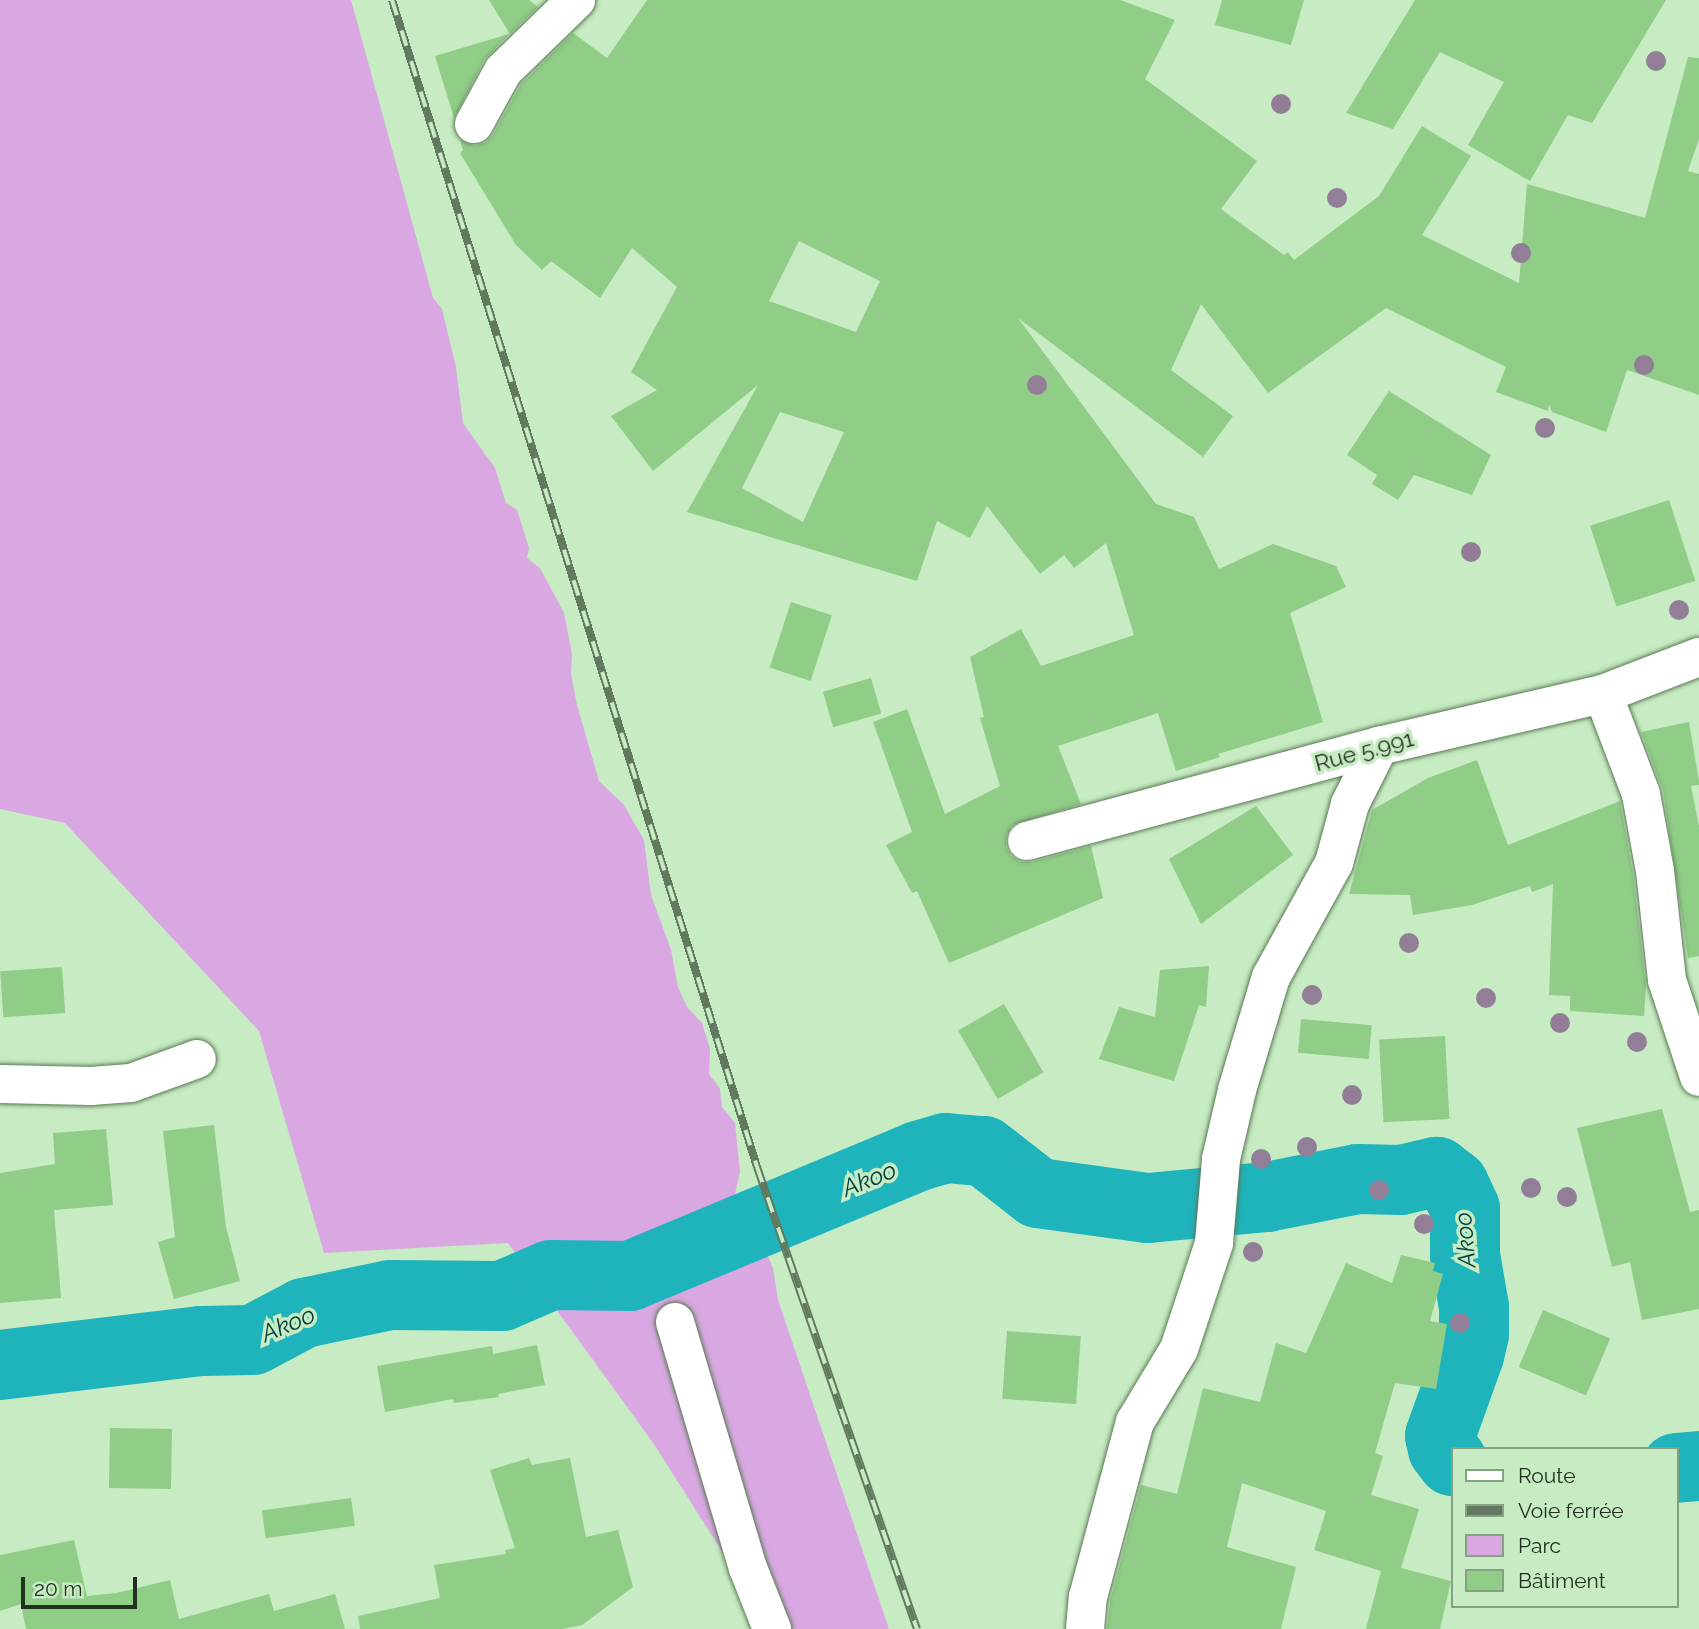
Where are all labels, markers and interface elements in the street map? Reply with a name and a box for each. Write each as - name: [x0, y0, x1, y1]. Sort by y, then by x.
- street label: Rue 5.991: [1311, 725, 1417, 777]
- water label: Akoo: [838, 1155, 900, 1203]
- water label: Akoo: [1448, 1211, 1482, 1269]
- water label: Akoo: [257, 1300, 319, 1348]
- legend: [1450, 1447, 1678, 1608]
- text: Route: [1518, 1463, 1576, 1488]
- text: Voie ferrée: [1518, 1498, 1624, 1523]
- text: Parc: [1518, 1533, 1561, 1558]
- scale bar: [24, 1562, 140, 1606]
- text: Bâtiment: [1518, 1568, 1606, 1593]
- text: 20 m: [34, 1576, 82, 1601]

